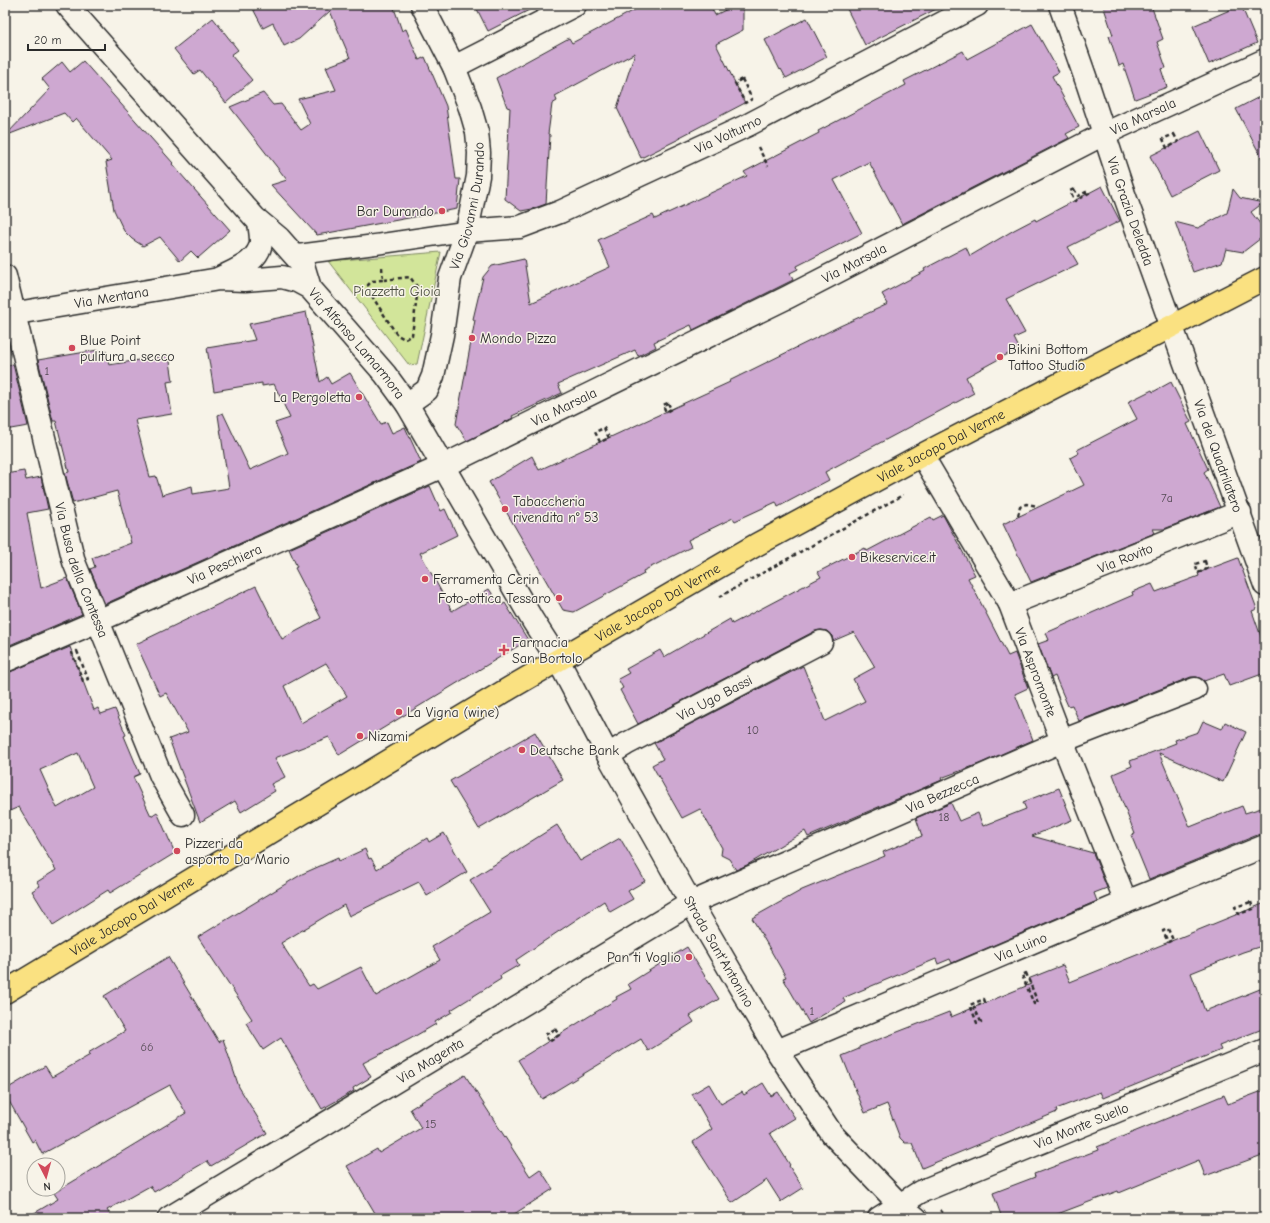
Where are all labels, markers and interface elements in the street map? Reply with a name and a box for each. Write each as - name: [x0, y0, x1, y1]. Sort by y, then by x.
- scale bar: [28, 26, 105, 52]
- text: 20 m: [34, 33, 62, 47]
- street label: Via Marsala: [1107, 94, 1178, 139]
- street label: Via Volturno: [692, 111, 764, 157]
- street label: Via Giovanni Durando: [445, 141, 488, 272]
- street label: Via Grazia Deledda: [1104, 155, 1158, 268]
- place label: Bar Durando: [357, 203, 434, 220]
- marker: Bar Durando: [437, 206, 447, 216]
- street label: Via Marsala: [819, 239, 889, 287]
- street label: Via Mentana: [73, 282, 150, 312]
- park label: Piazzetta Gioia: [353, 283, 441, 300]
- street label: Via Alfonso Lamarmora: [305, 284, 409, 402]
- place label: Mondo Pizza: [480, 330, 556, 347]
- place label: Blue Point pulitura a secco: [80, 332, 175, 365]
- marker: Mondo Pizza: [467, 333, 477, 343]
- place label: Bikini Bottom Tattoo Studio: [1008, 341, 1088, 374]
- marker: Blue Point pulitura a secco: [67, 343, 77, 353]
- marker: Bikini Bottom Tattoo Studio: [995, 352, 1005, 362]
- house number: 1: [45, 364, 50, 378]
- street label: Via Marsala: [528, 384, 599, 430]
- place label: La Pergoletta: [273, 389, 351, 406]
- marker: La Pergoletta: [354, 392, 364, 402]
- street label: Via del Quadrilatero: [1190, 397, 1247, 515]
- street label: Viale Jacopo Dal Verme: [874, 405, 1008, 486]
- house number: 7a: [1161, 491, 1173, 505]
- place label: Tabaccheria rivendita n° 53: [513, 493, 599, 526]
- street label: Via Busa della Contessa: [51, 501, 112, 640]
- marker: Tabaccheria rivendita n° 53: [500, 504, 510, 514]
- street label: Via Rovito: [1095, 539, 1155, 577]
- street label: Via Peschiera: [185, 540, 264, 588]
- place label: Bikeservice.it: [860, 549, 937, 566]
- marker: Bikeservice.it: [847, 552, 857, 562]
- street label: Viale Jacopo Dal Verme: [592, 559, 723, 645]
- place label: Ferramenta Cerin: [433, 571, 539, 588]
- marker: Ferramenta Cerin: [420, 574, 430, 584]
- place label: Foto-ottica Tessaro: [438, 590, 551, 607]
- marker: Foto-ottica Tessaro: [554, 593, 564, 603]
- street label: Via Aspromonte: [1011, 625, 1061, 719]
- place label: Farmacia San Bortolo: [512, 634, 583, 667]
- marker: Farmacia San Bortolo: [499, 645, 509, 655]
- street label: Via Ugo Bassi: [674, 671, 755, 724]
- place label: La Vigna (wine): [407, 704, 499, 721]
- marker: La Vigna (wine): [394, 707, 404, 717]
- house number: 10: [747, 723, 759, 737]
- place label: Nizami: [368, 728, 408, 745]
- marker: Nizami: [355, 731, 365, 741]
- place label: Deutsche Bank: [530, 742, 619, 759]
- marker: Deutsche Bank: [517, 745, 527, 755]
- street label: Via Bezzecca: [903, 770, 982, 817]
- house number: 18: [939, 810, 949, 824]
- place label: Pizzeri da asporto Da Mario: [185, 835, 290, 868]
- marker: Pizzeri da asporto Da Mario: [172, 846, 182, 856]
- street label: Viale Jacopo Dal Verme: [67, 872, 197, 959]
- street label: Strada Sant'Antonino: [680, 893, 758, 1010]
- street label: Via Luino: [992, 928, 1049, 966]
- place label: Pan ti Voglio: [607, 949, 681, 966]
- marker: Pan ti Voglio: [684, 952, 694, 962]
- house number: 1: [810, 1004, 815, 1018]
- street label: Via Magenta: [394, 1034, 466, 1087]
- house number: 66: [140, 1040, 154, 1054]
- street label: Via Monte Suello: [1032, 1099, 1131, 1153]
- house number: 15: [425, 1117, 437, 1131]
- north arrow: [26, 1157, 66, 1197]
- text: N: [43, 1180, 51, 1193]

